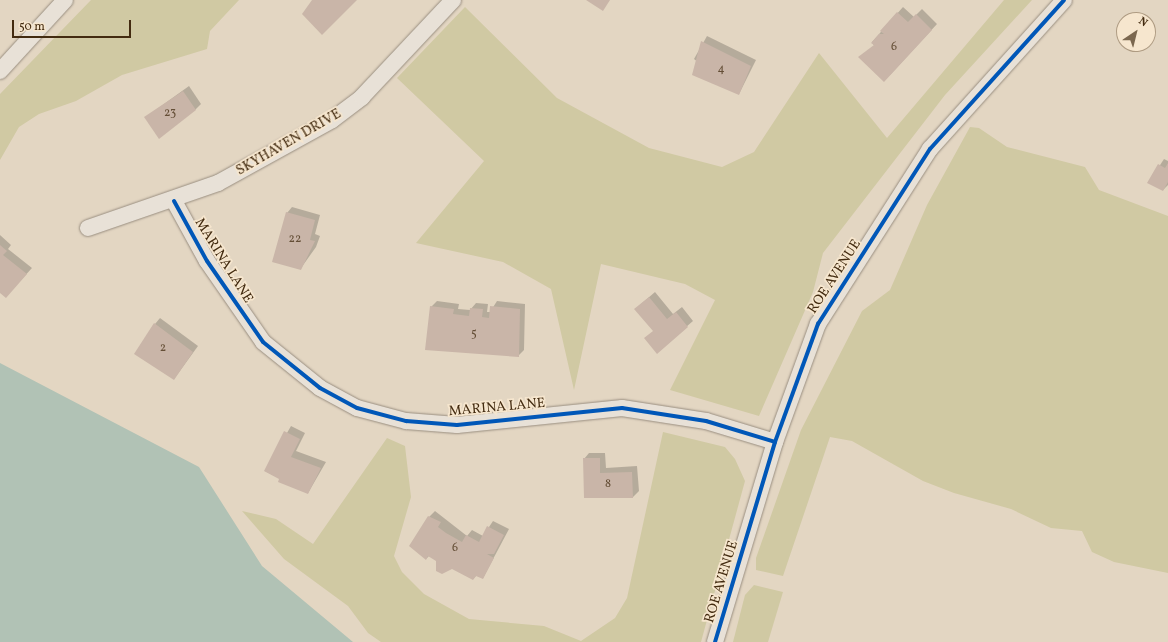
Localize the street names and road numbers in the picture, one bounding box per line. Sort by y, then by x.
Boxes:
street label: SKYHAVEN DRIVE [234,106,344,180]
street label: MARINA LANE [190,216,256,306]
street label: ROE AVENUE [805,237,865,317]
street label: MARINA LANE [448,395,546,421]
street label: ROE AVENUE [702,539,742,625]

